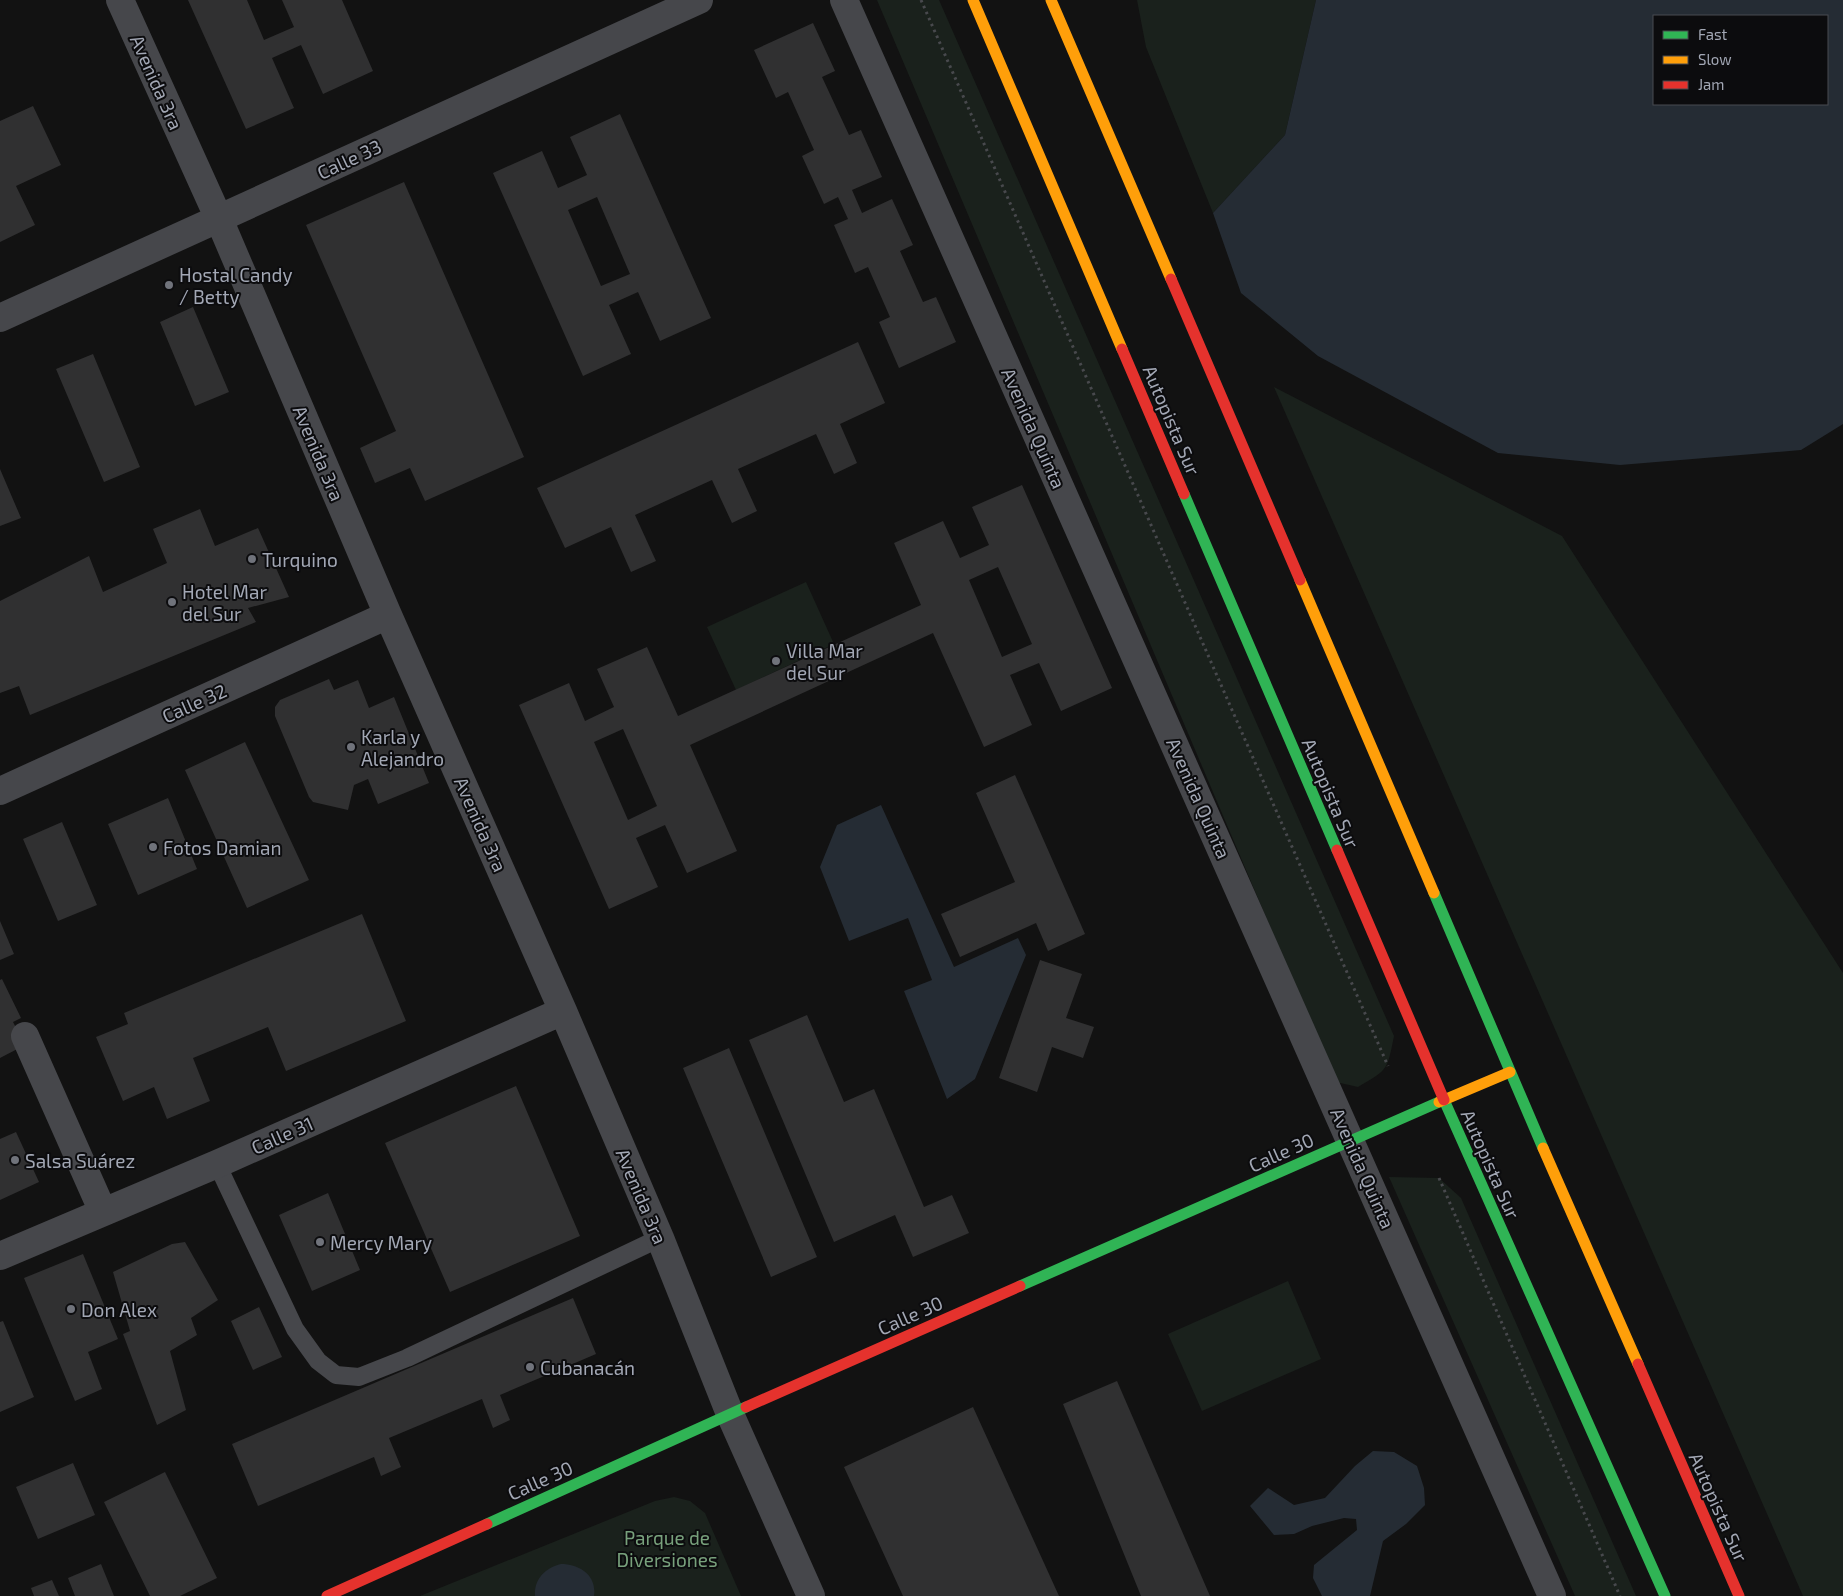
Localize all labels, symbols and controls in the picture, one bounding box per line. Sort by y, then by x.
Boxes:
legend [1653,15,1828,105]
text: Fast [1698,25,1728,43]
street label: Avenida 3ra [126,31,188,133]
text: Slow [1698,50,1732,68]
text: Jam [1698,75,1724,93]
street label: Calle 33 [313,134,385,184]
place label: Hostal Candy / Betty [179,263,292,308]
marker: Hostal Candy / Betty [163,279,175,291]
street label: Autopista Sur [1139,362,1206,479]
street label: Avenida Quinta [997,364,1071,492]
street label: Avenida 3ra [289,402,349,504]
place label: Turquino [262,548,338,571]
marker: Turquino [246,553,258,565]
place label: Hotel Mar del Sur [182,580,267,625]
marker: Hotel Mar del Sur [166,596,178,608]
place label: Villa Mar del Sur [786,639,863,684]
marker: Villa Mar del Sur [770,655,782,667]
street label: Calle 32 [158,679,230,727]
place label: Karla y Alejandro [361,725,444,770]
street label: Avenida Quinta [1162,734,1236,862]
street label: Autopista Sur [1298,735,1365,852]
marker: Karla y Alejandro [345,741,357,753]
street label: Avenida 3ra [450,773,512,875]
place label: Fotos Damian [163,836,282,859]
marker: Fotos Damian [147,841,159,853]
street label: Avenida Quinta [1326,1104,1400,1232]
street label: Autopista Sur [1457,1106,1525,1222]
street label: Calle 31 [248,1111,316,1159]
street label: Calle 30 [1245,1127,1317,1177]
street label: Avenida 3ra [612,1145,672,1247]
place label: Salsa Suárez [25,1149,135,1172]
marker: Salsa Suárez [9,1154,21,1166]
place label: Mercy Mary [330,1231,432,1254]
marker: Mercy Mary [314,1236,326,1248]
street label: Calle 30 [874,1290,946,1340]
place label: Don Alex [81,1298,157,1321]
marker: Don Alex [65,1303,77,1315]
place label: Cubanacán [540,1356,635,1379]
marker: Cubanacán [524,1361,536,1373]
street label: Autopista Sur [1685,1449,1753,1565]
street label: Calle 30 [504,1455,576,1505]
park label: Parque de Diversiones [616,1526,718,1571]

